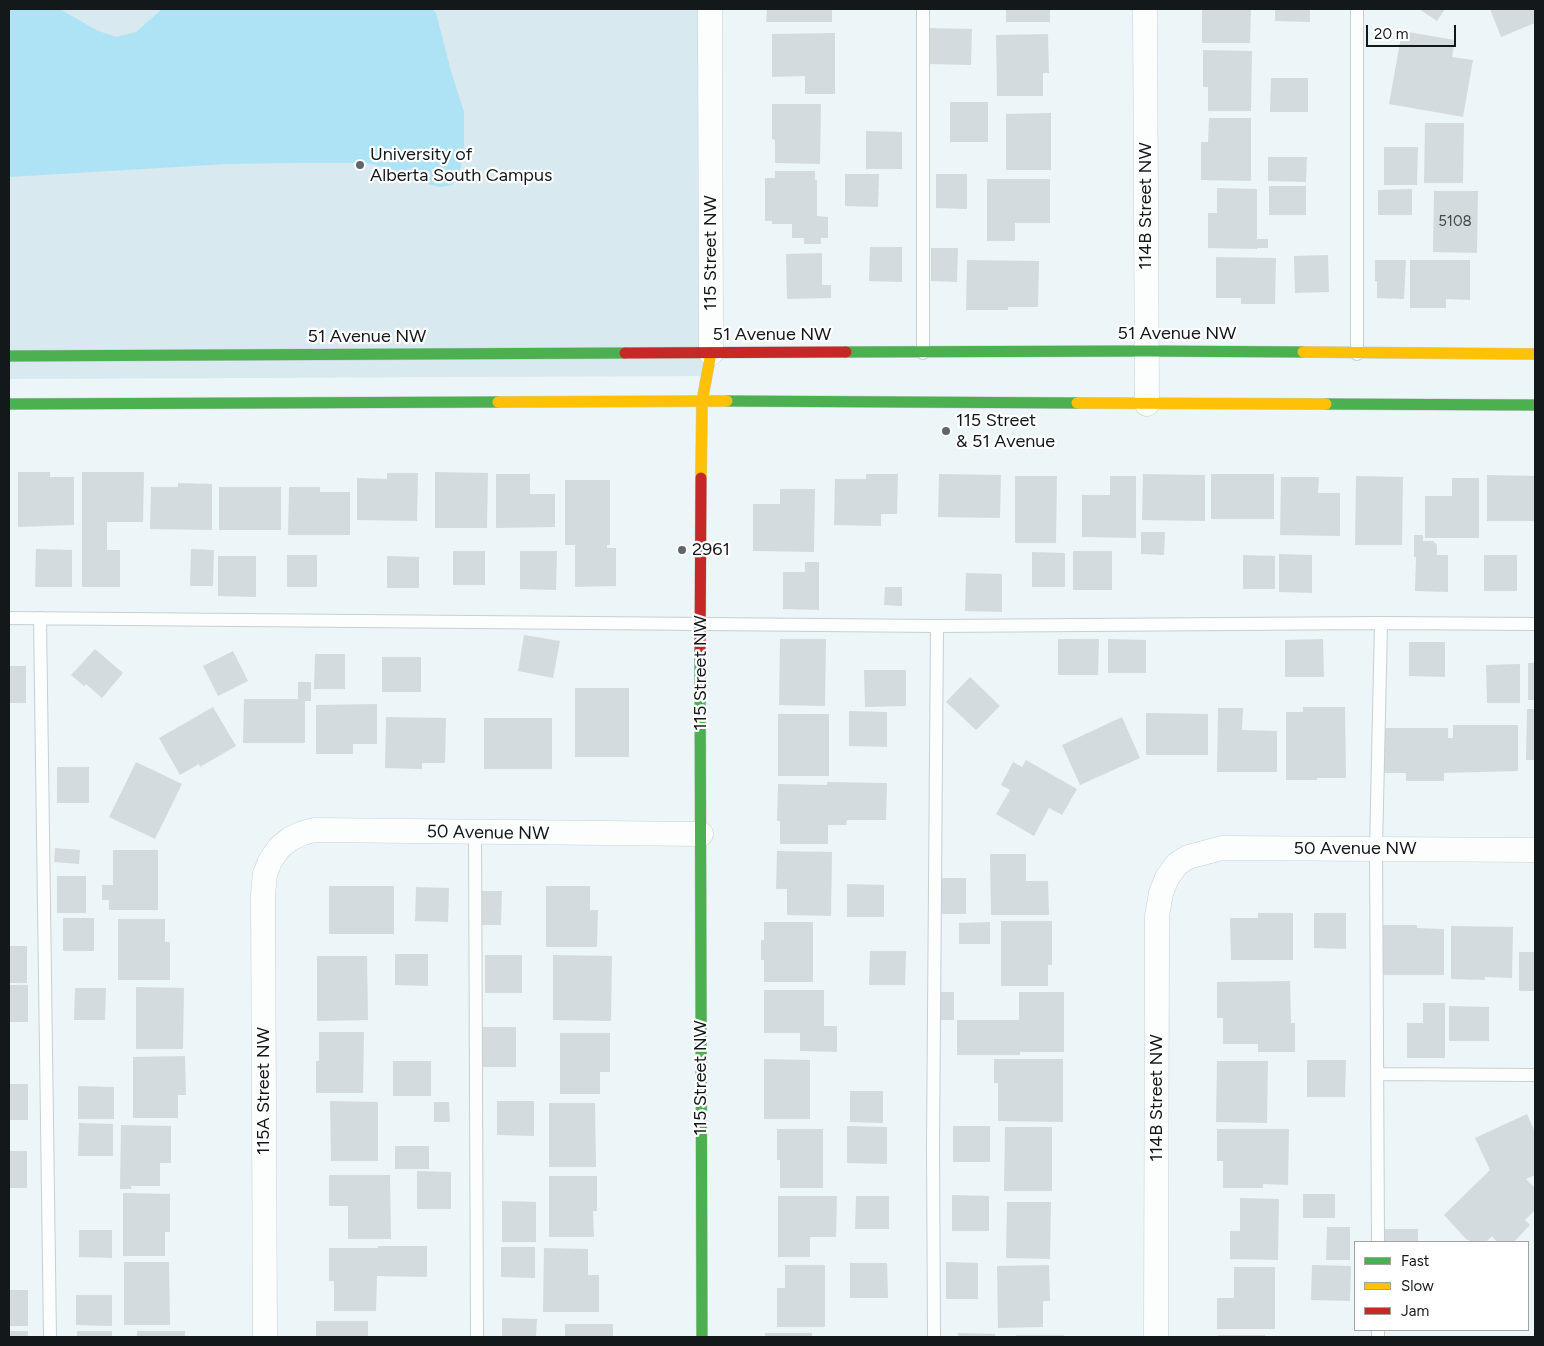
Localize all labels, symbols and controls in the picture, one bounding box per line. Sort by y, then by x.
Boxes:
scale bar [1369,15,1459,47]
text: 20 m [1374,25,1408,43]
street label: 114B Street NW [1135,142,1157,270]
place label: University of Alberta South Campus [370,144,552,186]
marker: University of Alberta South Campus [354,159,366,171]
street label: 115 Street NW [700,195,722,311]
house number: 5108 [1438,213,1472,231]
street label: 51 Avenue NW [1118,323,1236,345]
street label: 51 Avenue NW [713,324,831,346]
street label: 51 Avenue NW [308,326,426,348]
place label: 115 Street & 51 Avenue [956,410,1055,452]
marker: 115 Street & 51 Avenue [940,425,952,437]
place label: 2961 [692,539,730,561]
marker: 2961 [676,544,688,556]
street label: 115 Street NW [690,615,712,731]
street label: 50 Avenue NW [426,821,550,845]
street label: 50 Avenue NW [1294,838,1416,860]
street label: 115 Street NW [690,1020,712,1136]
street label: 115A Street NW [253,1027,275,1155]
street label: 114B Street NW [1146,1034,1168,1162]
legend [1354,1241,1529,1331]
text: Fast [1401,1252,1429,1270]
text: Slow [1401,1277,1434,1295]
text: Jam [1401,1302,1429,1320]

